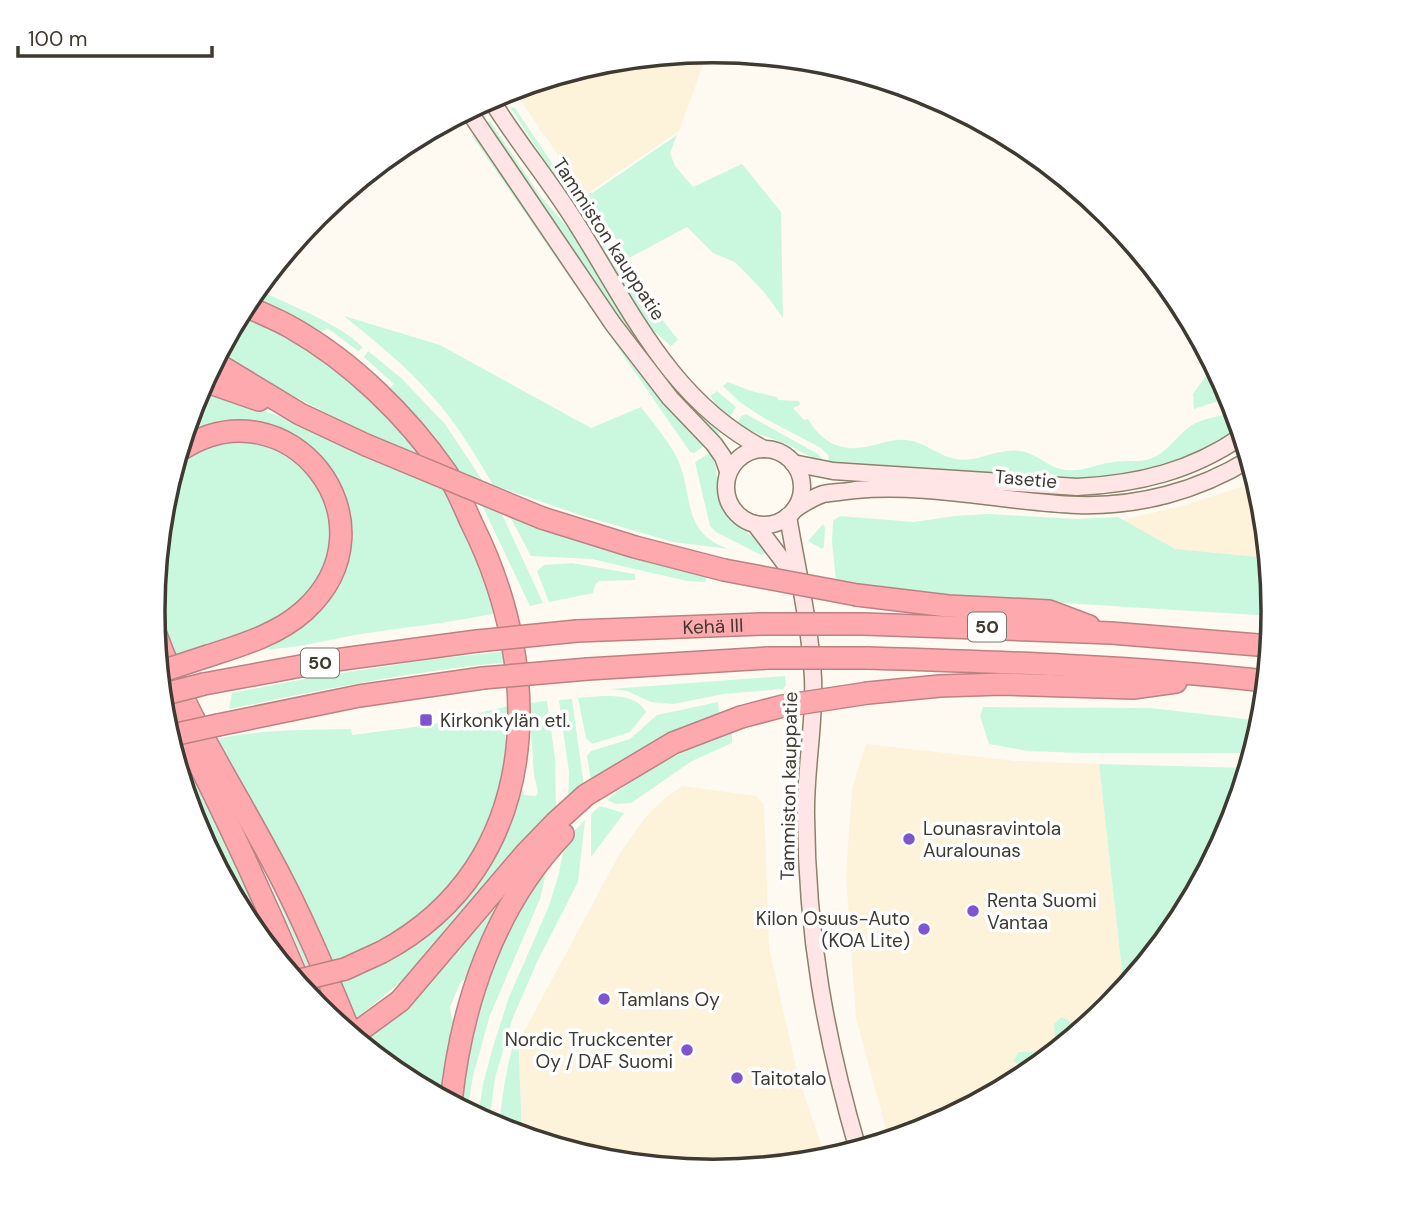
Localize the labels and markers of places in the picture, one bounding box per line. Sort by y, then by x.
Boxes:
place label: Kirkonkylän etl. [440,708,570,733]
marker: Kirkonkylän etl. [418,712,434,728]
place label: Lounasravintola Auralounas [923,816,1061,863]
marker: Lounasravintola Auralounas [901,831,917,847]
place label: Renta Suomi Vantaa [987,888,1097,935]
marker: Renta Suomi Vantaa [965,903,981,919]
place label: Kilon Osuus-Auto (KOA Lite) [756,906,910,953]
marker: Kilon Osuus-Auto (KOA Lite) [916,921,932,937]
place label: Tamlans Oy [618,987,720,1012]
marker: Tamlans Oy [596,991,612,1007]
place label: Nordic Truckcenter Oy / DAF Suomi [505,1027,673,1074]
marker: Nordic Truckcenter Oy / DAF Suomi [679,1042,695,1058]
place label: Taitotalo [751,1066,827,1091]
marker: Taitotalo [729,1070,745,1086]

